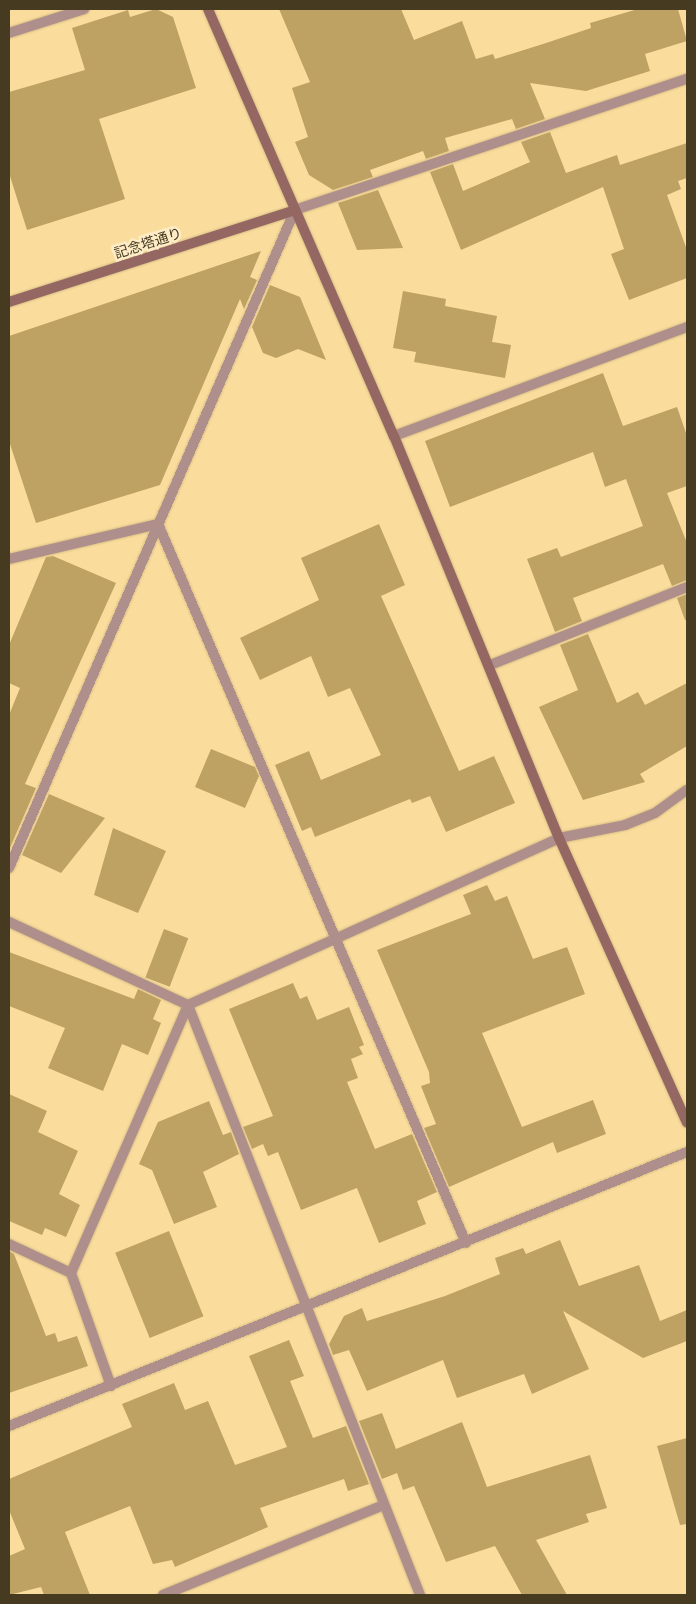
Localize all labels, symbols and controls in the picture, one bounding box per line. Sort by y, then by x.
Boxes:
street label: 記念塔通り [112,224,184,262]

